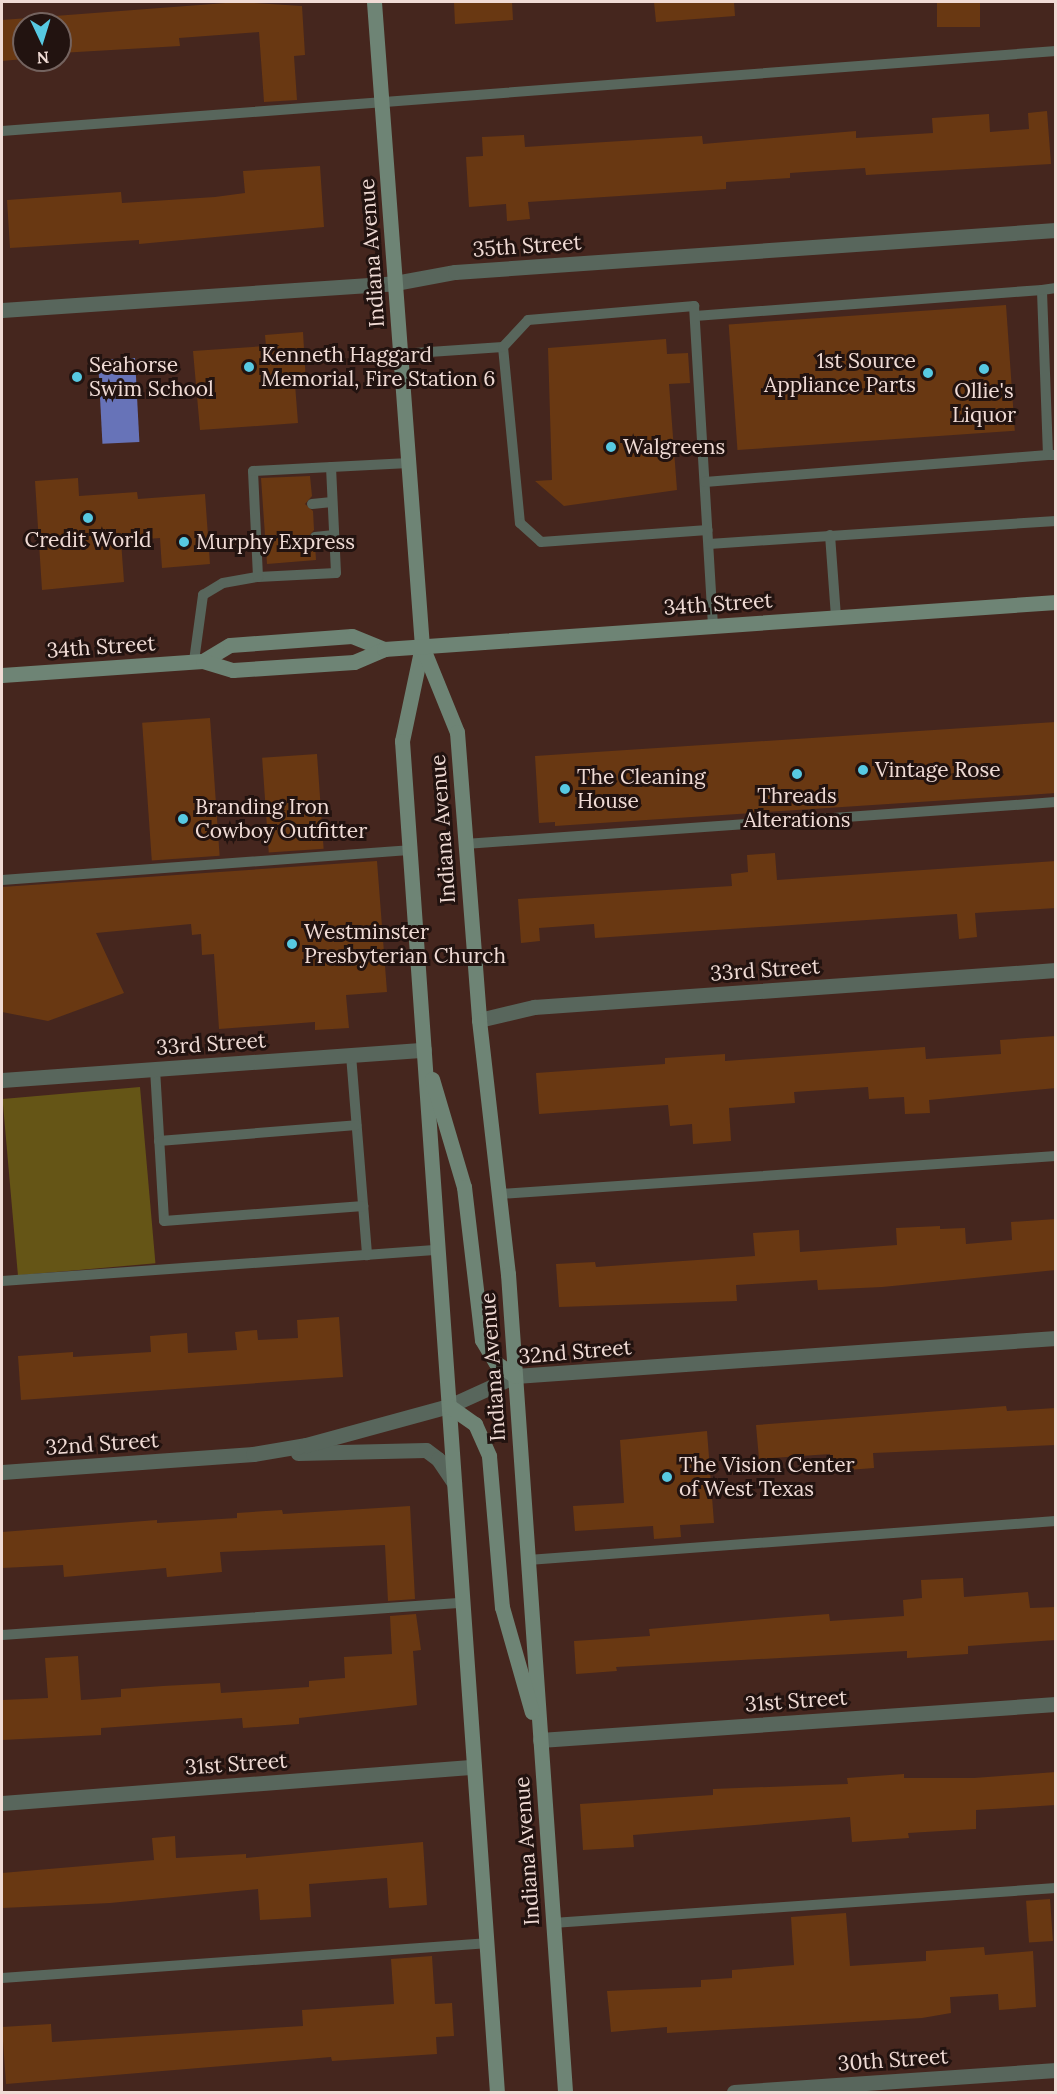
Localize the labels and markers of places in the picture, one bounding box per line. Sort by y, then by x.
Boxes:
place label: Kenneth Haggard Memorial, Fire Station 6 [261,342,495,392]
place label: 1st Source Appliance Parts [764,348,916,398]
place label: Seahorse Swim School [89,352,214,402]
marker: Kenneth Haggard Memorial, Fire Station 6 [242,360,256,374]
marker: Ollie's Liquor [977,362,991,376]
marker: 1st Source Appliance Parts [921,366,935,380]
marker: Seahorse Swim School [70,370,84,384]
place label: Ollie's Liquor [952,378,1016,428]
place label: Walgreens [623,434,725,460]
marker: Walgreens [604,440,618,454]
marker: Credit World [81,511,95,525]
place label: Credit World [25,527,151,553]
place label: Murphy Express [196,529,355,555]
marker: Murphy Express [177,535,191,549]
place label: Vintage Rose [875,757,1001,783]
marker: Vintage Rose [856,763,870,777]
place label: The Cleaning House [577,764,705,814]
marker: Threads Alterations [790,767,804,781]
marker: The Cleaning House [558,782,572,796]
place label: Threads Alterations [744,783,850,833]
place label: Branding Iron Cowboy Outfitter [195,794,367,844]
marker: Branding Iron Cowboy Outfitter [176,812,190,826]
place label: Westminster Presbyterian Church [304,919,506,969]
marker: Westminster Presbyterian Church [285,937,299,951]
place label: The Vision Center of West Texas [679,1452,855,1502]
marker: The Vision Center of West Texas [660,1470,674,1484]

